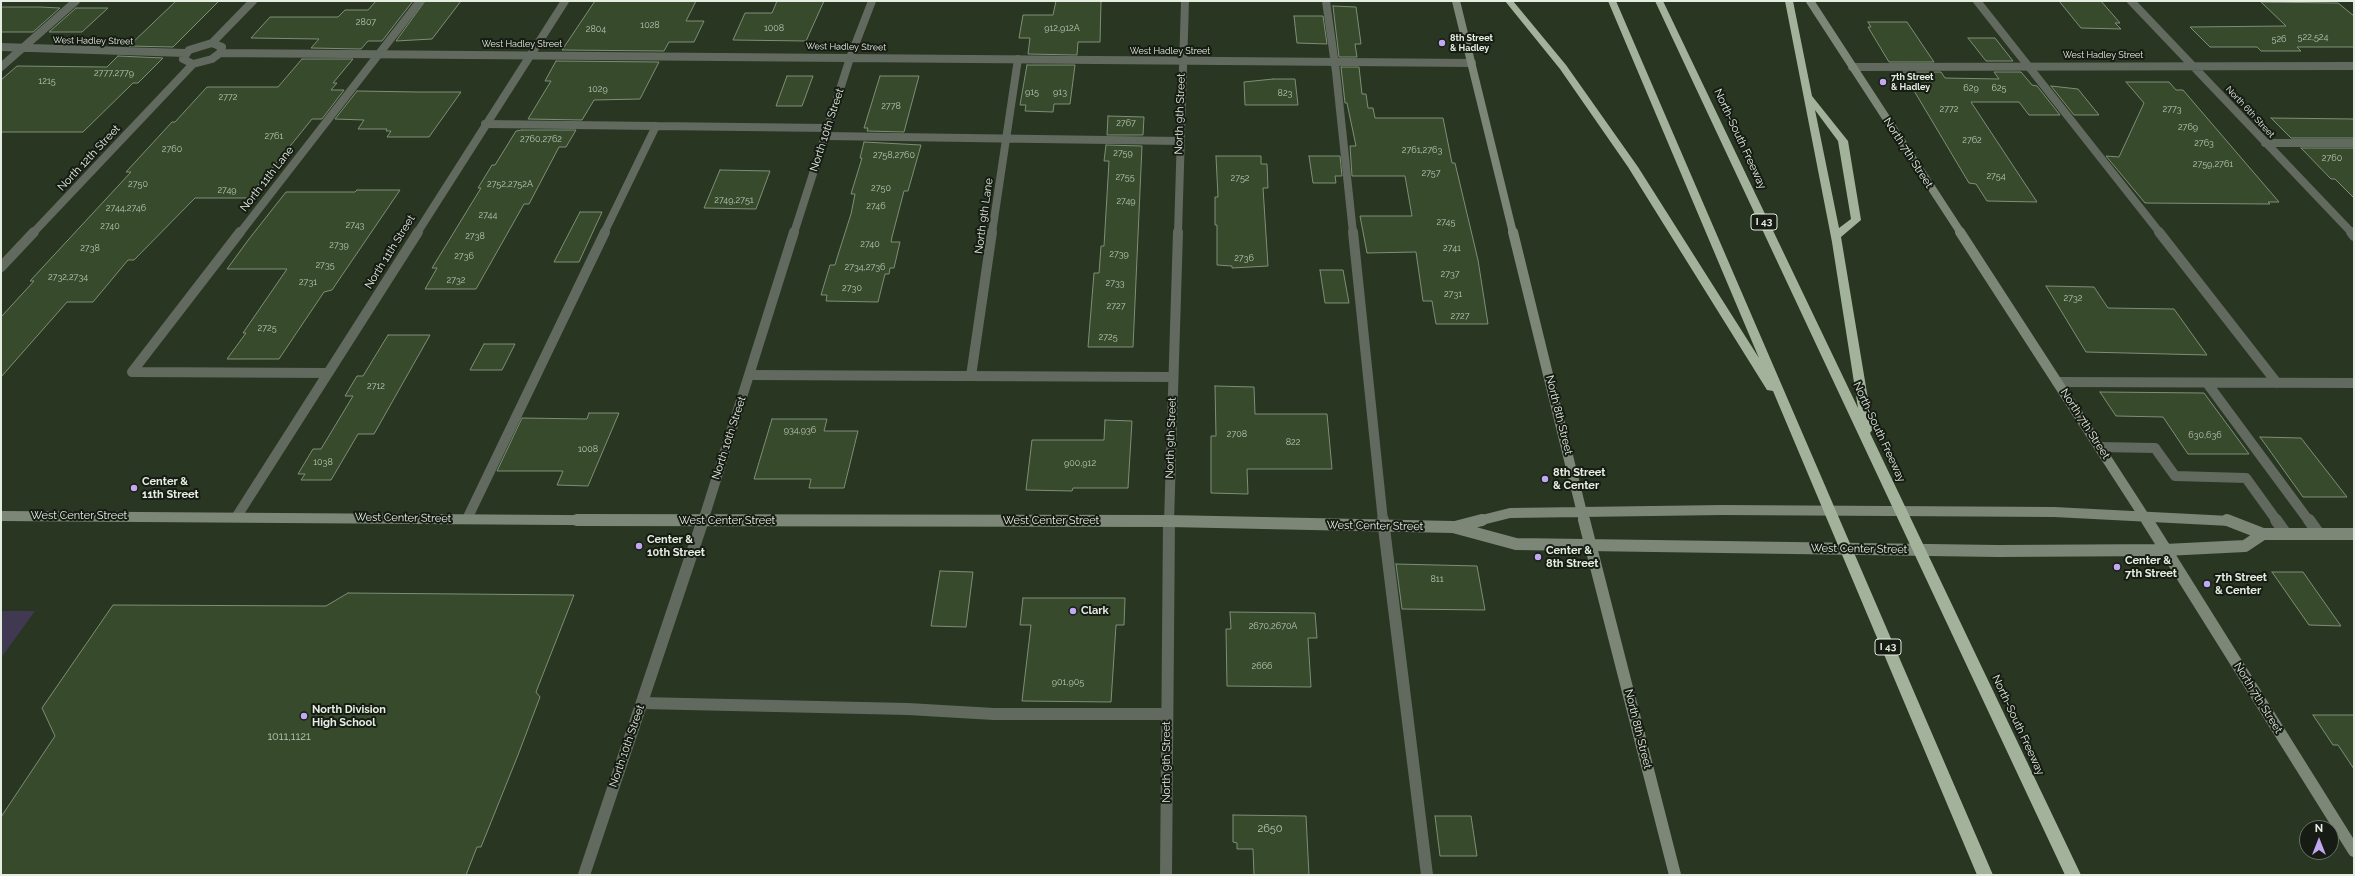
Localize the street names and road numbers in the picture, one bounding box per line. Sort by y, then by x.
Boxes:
street label: West Hadley Street [53,35,133,47]
street label: West Hadley Street [482,39,562,49]
street label: West Hadley Street [806,41,886,53]
street label: West Hadley Street [1130,46,1210,56]
street label: West Hadley Street [2063,50,2143,60]
street label: North 9th Street [1172,73,1188,155]
street label: North 6th Street [2223,84,2277,140]
street label: North 10th Street [807,87,847,173]
street label: North-South Freeway [1711,87,1769,191]
street label: North 7th Street [1880,115,1936,191]
street label: North 12th Street [55,122,123,194]
street label: North 11th Lane [237,144,297,214]
street label: North 9th Lane [972,177,996,255]
street label: North 11th Street [362,213,418,291]
road number: I 43 [1751,214,1777,230]
street label: North 8th Street [1543,374,1575,456]
street label: North-South Freeway [1850,380,1908,484]
street label: North 7th Street [2057,386,2113,462]
street label: North 10th Street [709,395,749,481]
street label: North 9th Street [1163,397,1179,479]
street label: West Center Street [31,509,127,523]
street label: West Center Street [355,511,451,525]
street label: West Center Street [679,514,775,528]
street label: West Center Street [1003,514,1099,528]
street label: West Center Street [1327,519,1423,533]
street label: West Center Street [1811,542,1907,556]
road number: I 43 [1875,639,1901,655]
street label: North 7th Street [2231,660,2285,736]
street label: North-South Freeway [1989,673,2047,777]
street label: North 8th Street [1622,688,1654,770]
street label: North 10th Street [607,703,647,789]
street label: North 9th Street [1160,721,1174,803]

